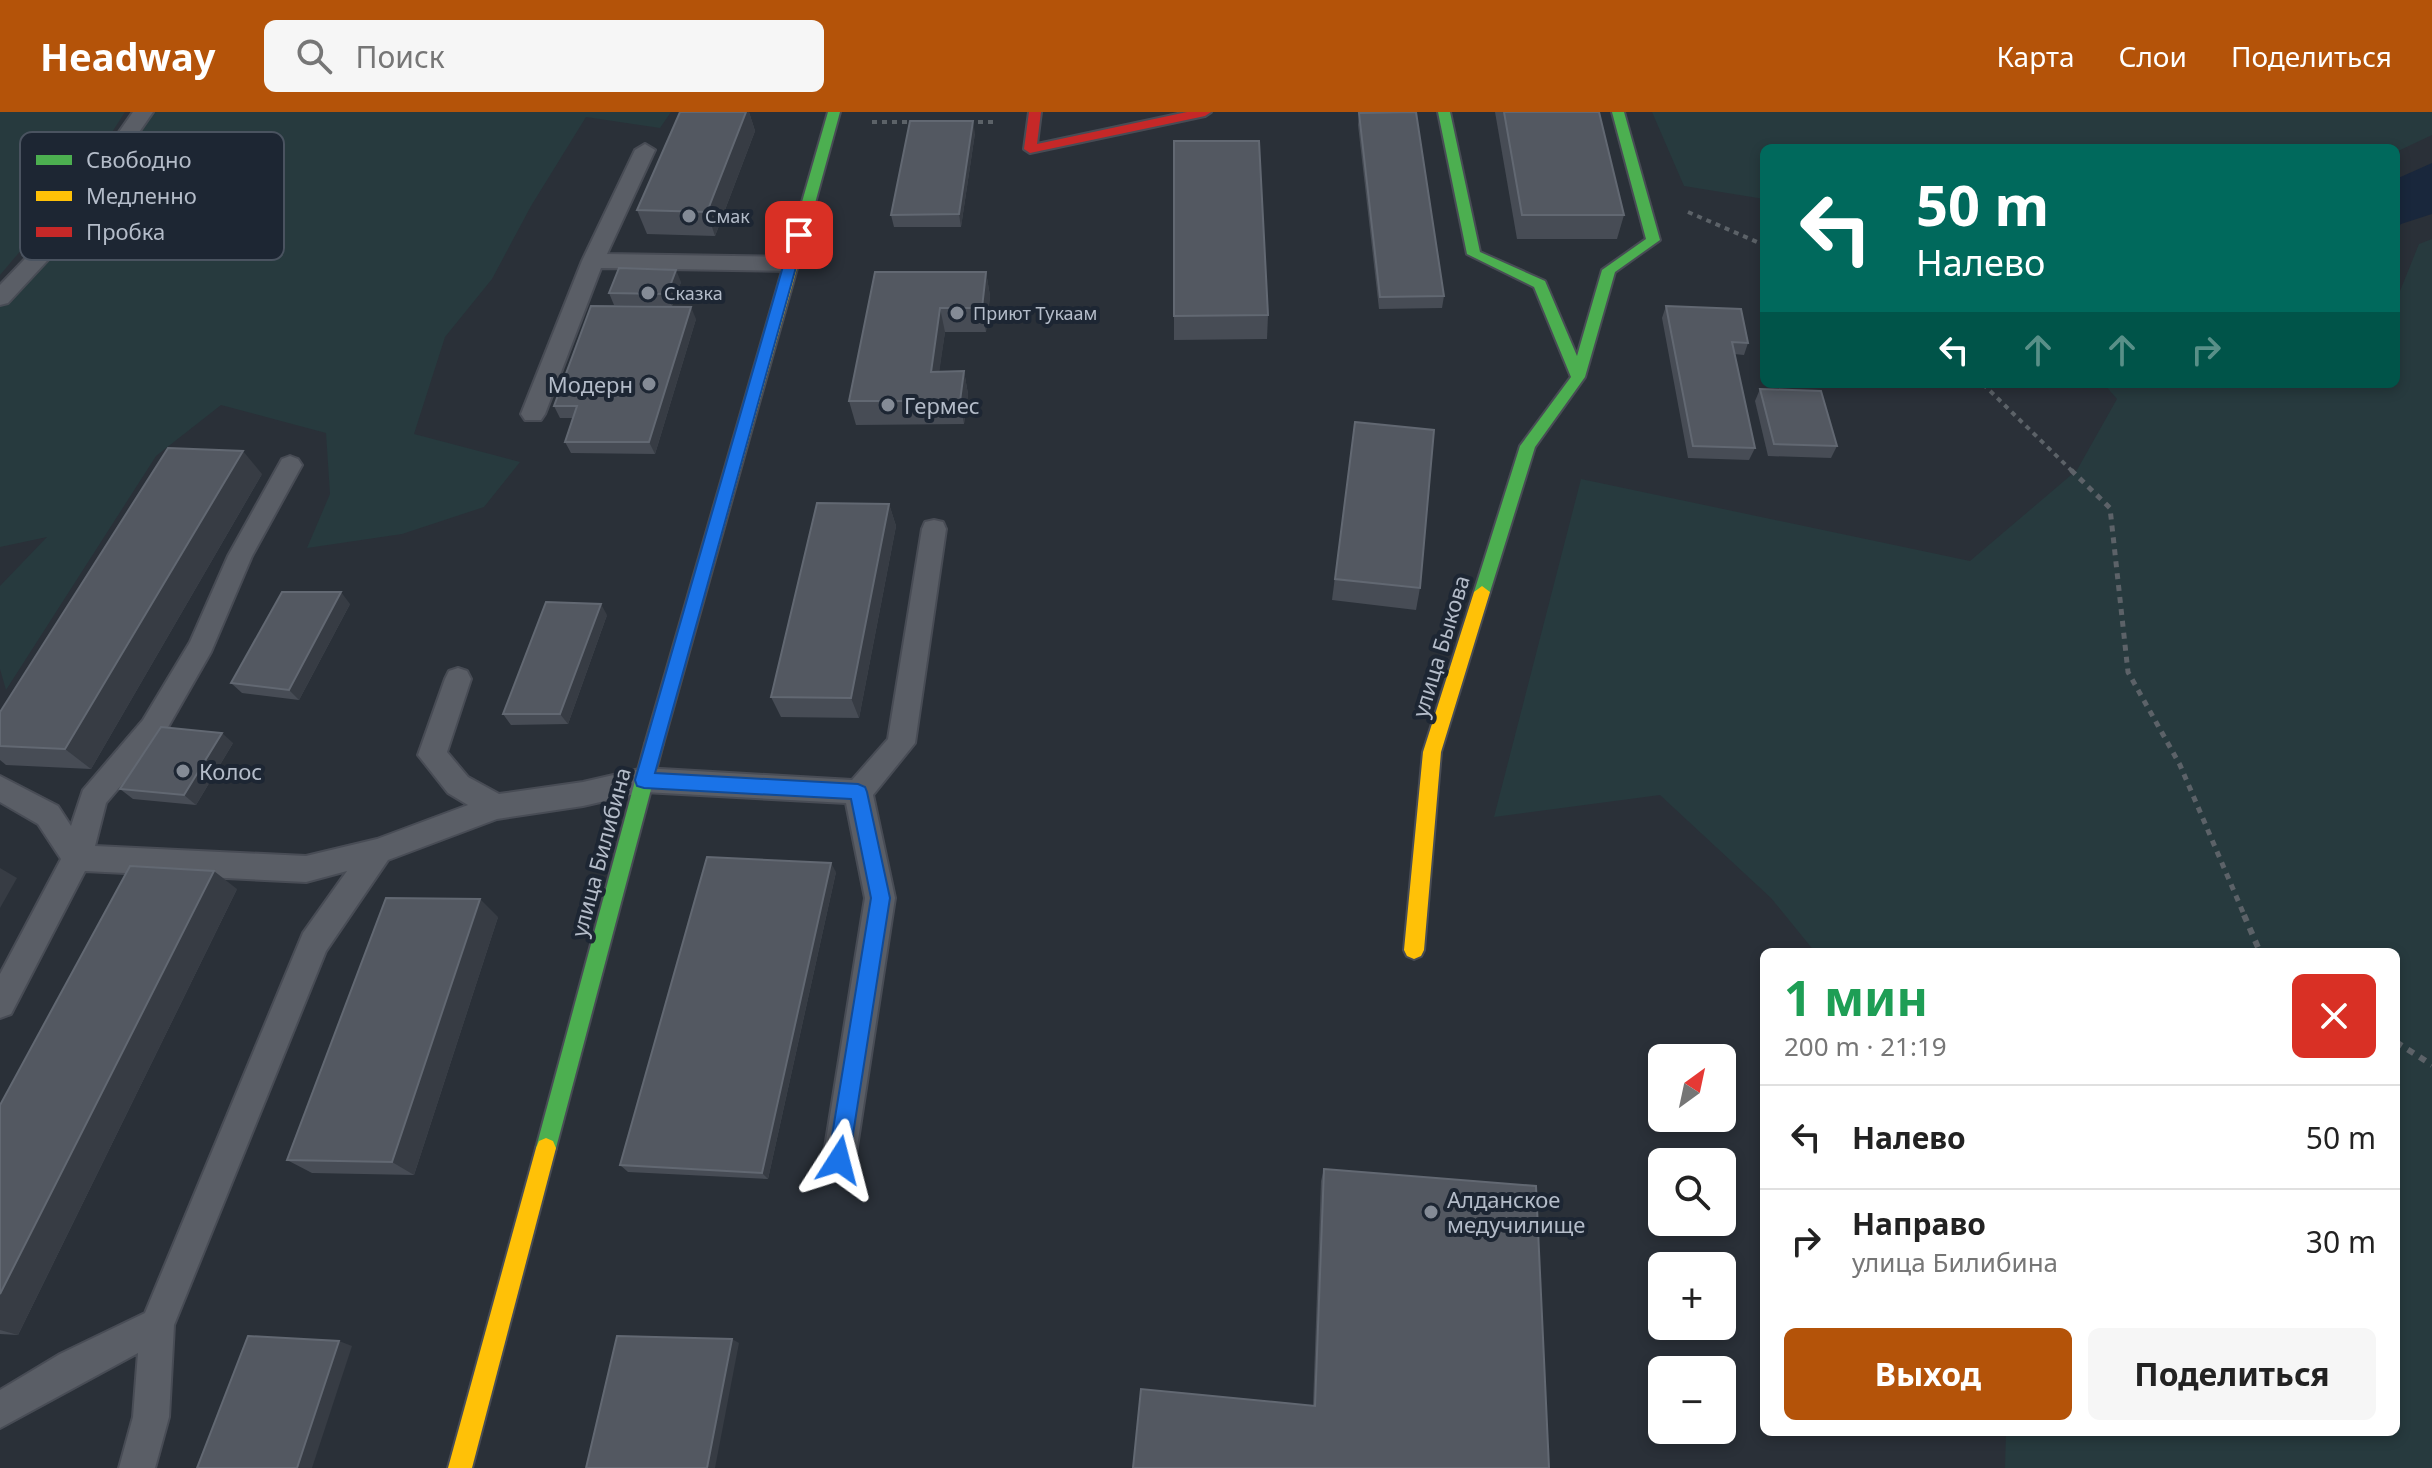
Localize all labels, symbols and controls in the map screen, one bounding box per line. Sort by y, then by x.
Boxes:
search box [264,20,824,92]
text: Headway [40,30,216,82]
icon: search [292,34,336,78]
text: Поиск [356,36,445,77]
text: Карта [1996,37,2075,75]
text: Слои [2119,37,2187,75]
text: Поделиться [2231,37,2392,75]
legend [20,132,284,260]
text: Свободно [86,144,191,174]
text: 50 m [1916,166,2049,242]
icon: left [1784,176,1888,280]
text: Медленно [86,180,197,210]
pin [765,201,833,269]
place label: Смак [705,204,750,228]
marker: Смак [680,207,698,225]
icon: arrive [777,213,821,257]
text: Пробка [86,216,165,246]
text: Налево [1916,238,2045,287]
place label: Сказка [664,281,723,305]
marker: Сказка [639,284,657,302]
place label: Приют Тукаам [973,301,1097,325]
marker: Приют Тукаам [948,304,966,322]
icon: left [1932,328,1976,372]
icon: ahead [2016,328,2060,372]
icon: ahead [2100,328,2144,372]
icon: right [2184,328,2228,372]
place label: Модерн [548,369,633,399]
marker: Модерн [640,375,658,393]
place label: Гермес [904,390,980,420]
marker: Гермес [879,396,897,414]
street label: улица Быкова [1404,571,1476,721]
place label: Колос [199,756,262,786]
marker: Колос [174,762,192,780]
street label: улица Билибина [563,764,637,940]
text: 1 мин [1784,965,1928,1030]
button: close [2292,974,2376,1058]
text: 200 m · 21:19 [1784,1028,1947,1064]
north arrow [1648,1044,1736,1132]
map controls [1648,1044,1736,1444]
icon: left [1784,1115,1828,1159]
text: Налево [1852,1117,1966,1158]
text: 50 m [2306,1117,2376,1158]
position arrow [797,1118,881,1202]
button: search [1648,1148,1736,1236]
place label: Алданское медучилище [1447,1184,1585,1239]
marker: Алданское медучилище [1422,1203,1440,1221]
text: Направо [1852,1203,1986,1244]
icon: right [1784,1219,1828,1263]
text: 30 m [2306,1221,2376,1262]
text: улица Билибина [1852,1244,2058,1280]
button: + [1648,1252,1736,1340]
button: Выход [1784,1328,2072,1420]
button: Поделиться [2088,1328,2376,1420]
button: − [1648,1356,1736,1444]

